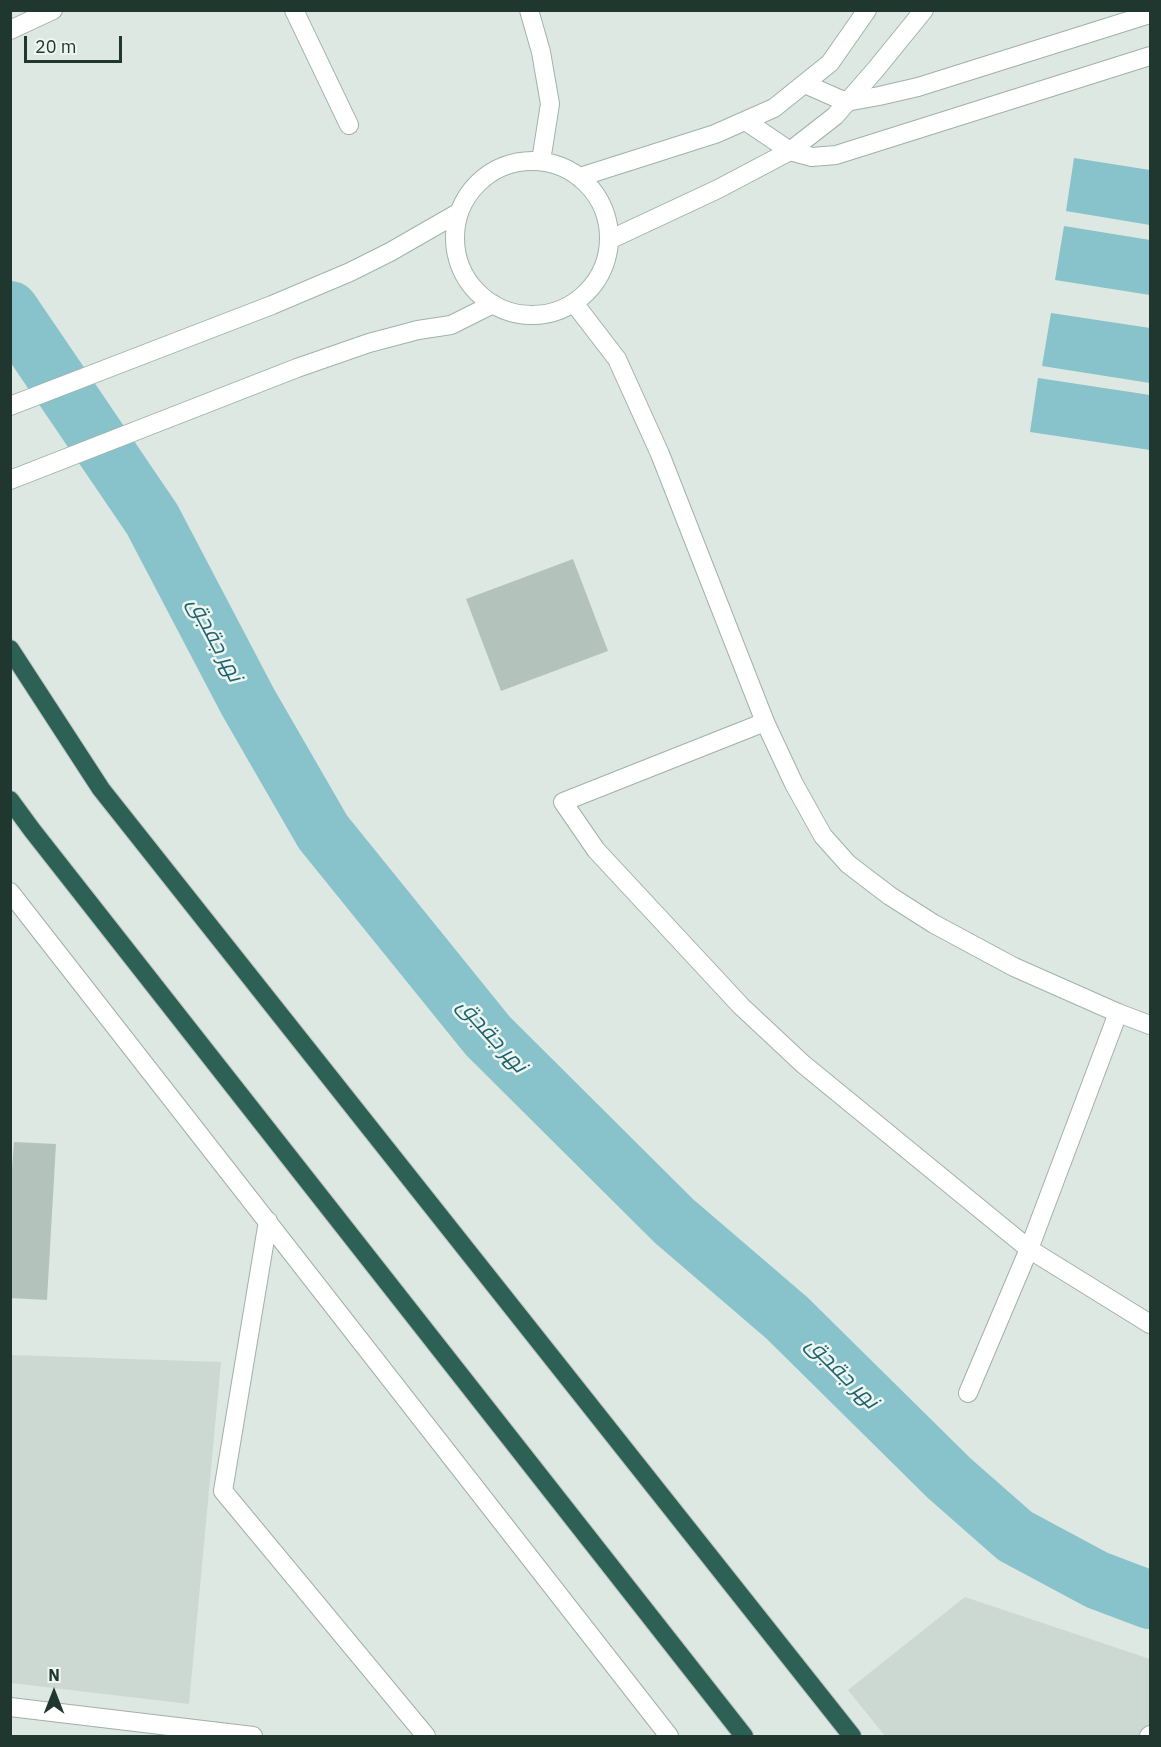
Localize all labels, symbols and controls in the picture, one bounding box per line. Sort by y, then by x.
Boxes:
scale bar [27,24,124,62]
text: 20 m [35,35,77,58]
water label: نهر جقجق [182,593,248,687]
water label: نهر جقجق [452,993,532,1079]
water label: نهر جقجق [800,1331,884,1415]
north arrow [24,1663,84,1723]
text: N [48,1665,60,1685]

